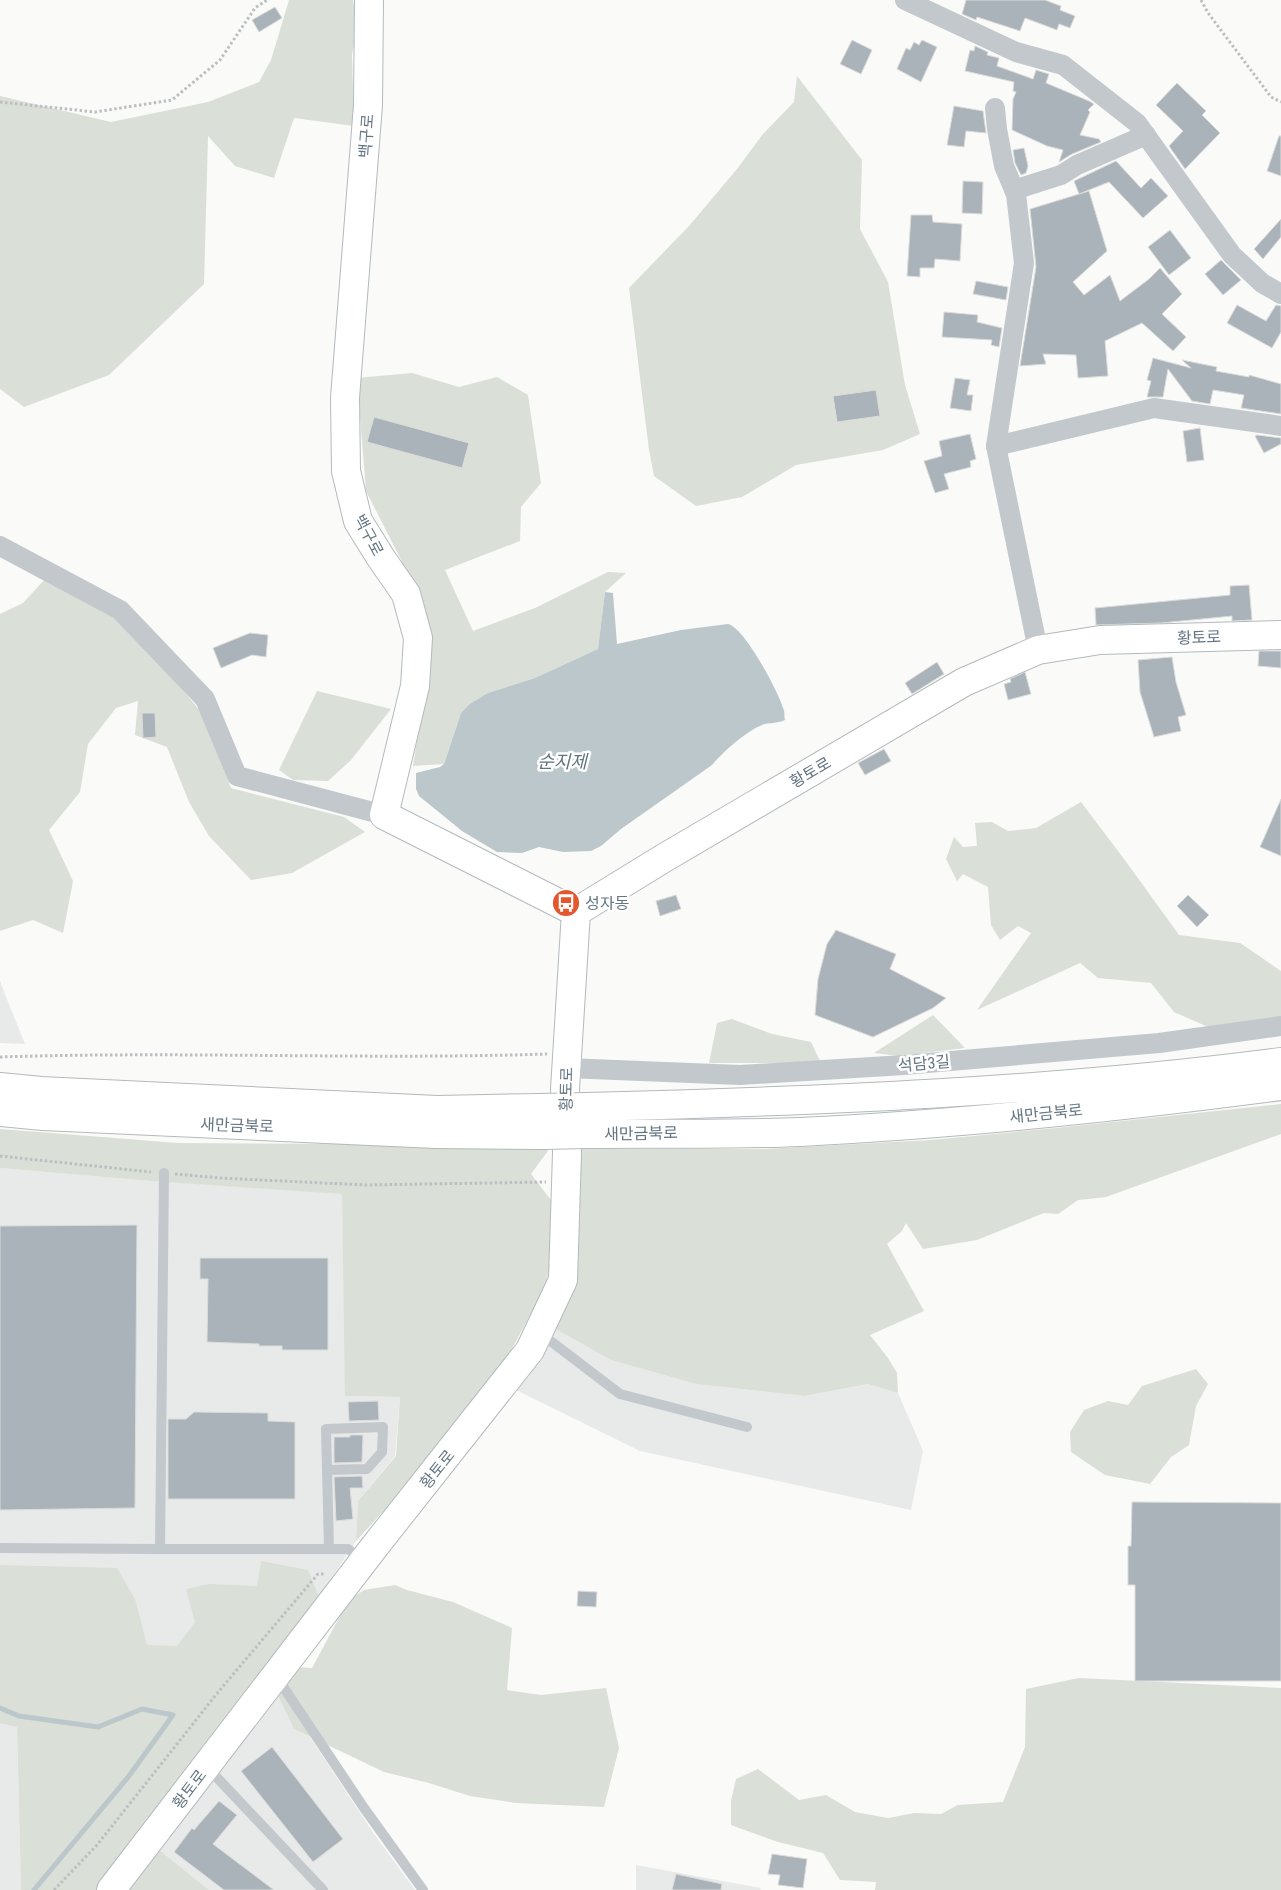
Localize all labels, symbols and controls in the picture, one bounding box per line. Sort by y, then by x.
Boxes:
street label: 백구로 [355,113,378,159]
street label: 백구로 [350,511,387,559]
street label: 황토로 [1177,627,1222,648]
water label: 순지제 [537,751,589,772]
street label: 황토로 [786,753,834,792]
bus stop icon: 성자동 [551,888,581,918]
place label: 성자동 [585,894,629,913]
street label: 석담3길 [897,1052,951,1075]
street label: 황토로 [557,1066,576,1111]
street label: 새만금북로 [1008,1100,1084,1127]
street label: 새만금북로 [200,1115,274,1136]
street label: 새만금북로 [604,1123,678,1144]
street label: 황토로 [416,1446,459,1492]
street label: 황토로 [169,1766,210,1813]

